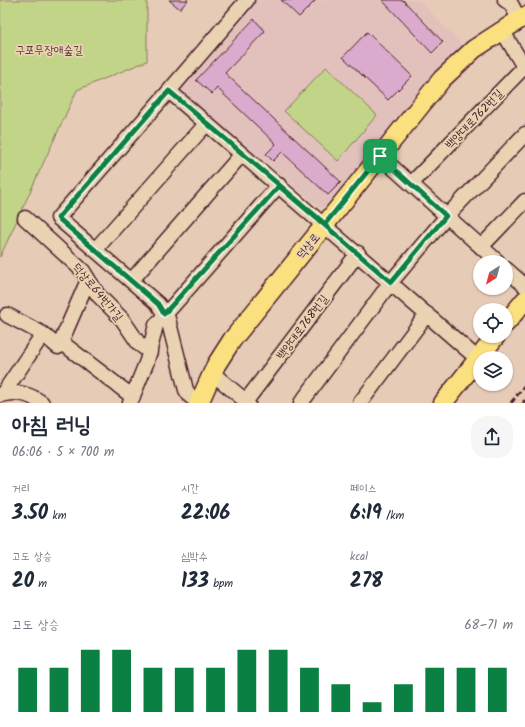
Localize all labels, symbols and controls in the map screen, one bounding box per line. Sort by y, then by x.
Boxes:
park label: 구포무장애숲길 [15,41,83,60]
street label: 백양대로762번길 [441,85,508,154]
pin [363,139,397,173]
icon: arrive [369,145,391,167]
street label: 덕상로 [292,229,325,264]
north arrow [473,255,513,295]
map controls [473,255,513,391]
street label: 덕상로64번가길 [67,259,128,326]
street label: 백양대로768번길 [272,290,333,364]
button: locate [473,303,513,343]
button: layers [473,351,513,391]
text: 아침 러닝 [12,409,91,444]
button: share [471,416,513,458]
text: 06:06 · 5 × 700 m [12,442,114,463]
text: 거리 [12,480,30,498]
text: 시간 [181,480,199,498]
text: 페이스 [350,480,377,498]
text: 3.50 [12,498,48,530]
text: 22:06 [181,498,230,530]
text: 6:19 [350,498,382,530]
text: km [48,507,66,525]
text: /km [382,507,404,525]
text: 고도 상승 [12,548,52,566]
text: 심박수 [181,548,208,566]
text: kcal [350,548,368,566]
text: 20 [12,566,34,598]
text: 133 [181,566,209,598]
text: 278 [350,566,383,598]
text: m [34,575,47,593]
text: bpm [209,575,233,593]
text: 고도 상승 [12,615,59,636]
text: 68–71 m [464,615,513,636]

